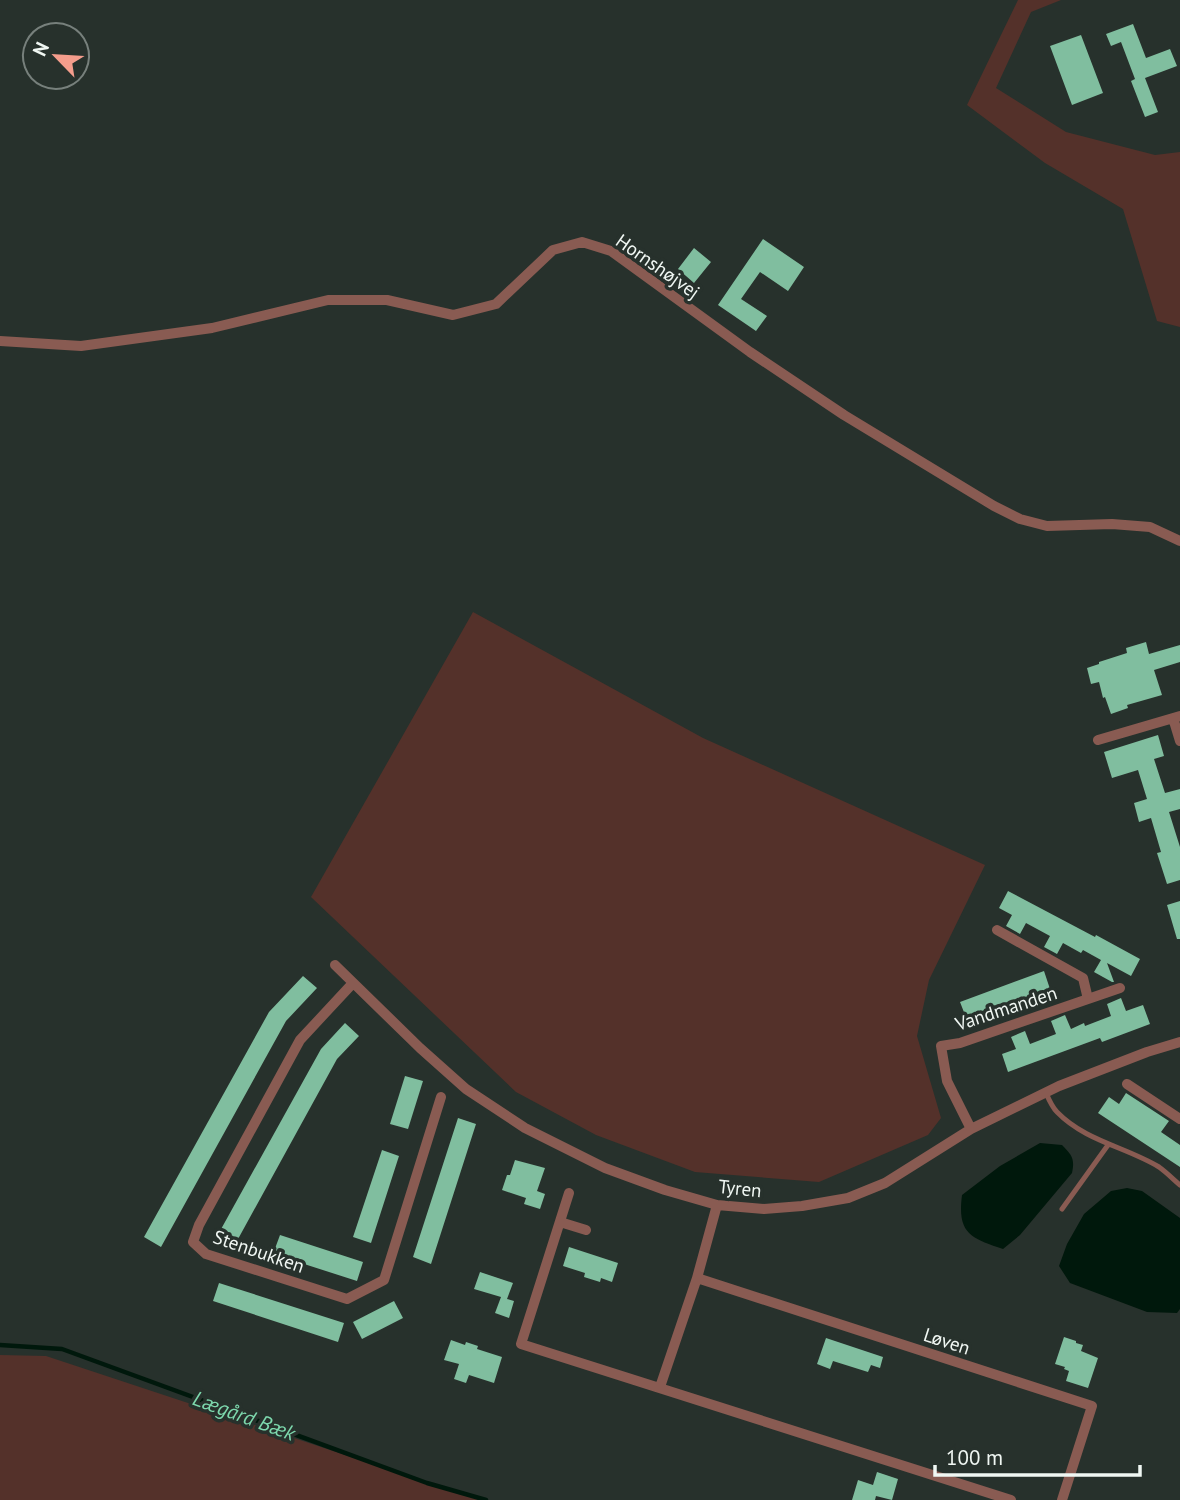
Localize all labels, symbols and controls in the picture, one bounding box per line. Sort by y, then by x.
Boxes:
north arrow [21,21,91,91]
text: N [27,38,54,60]
street label: Hornshøjvej [611,228,705,304]
street label: Vandmanden [951,980,1060,1036]
street label: Tyren [717,1174,763,1202]
street label: Stenbukken [210,1224,308,1278]
street label: Løven [921,1322,973,1360]
water label: Lægård Bæk [189,1385,301,1447]
scale bar [935,1434,1140,1478]
text: 100 m [946,1444,1003,1471]

